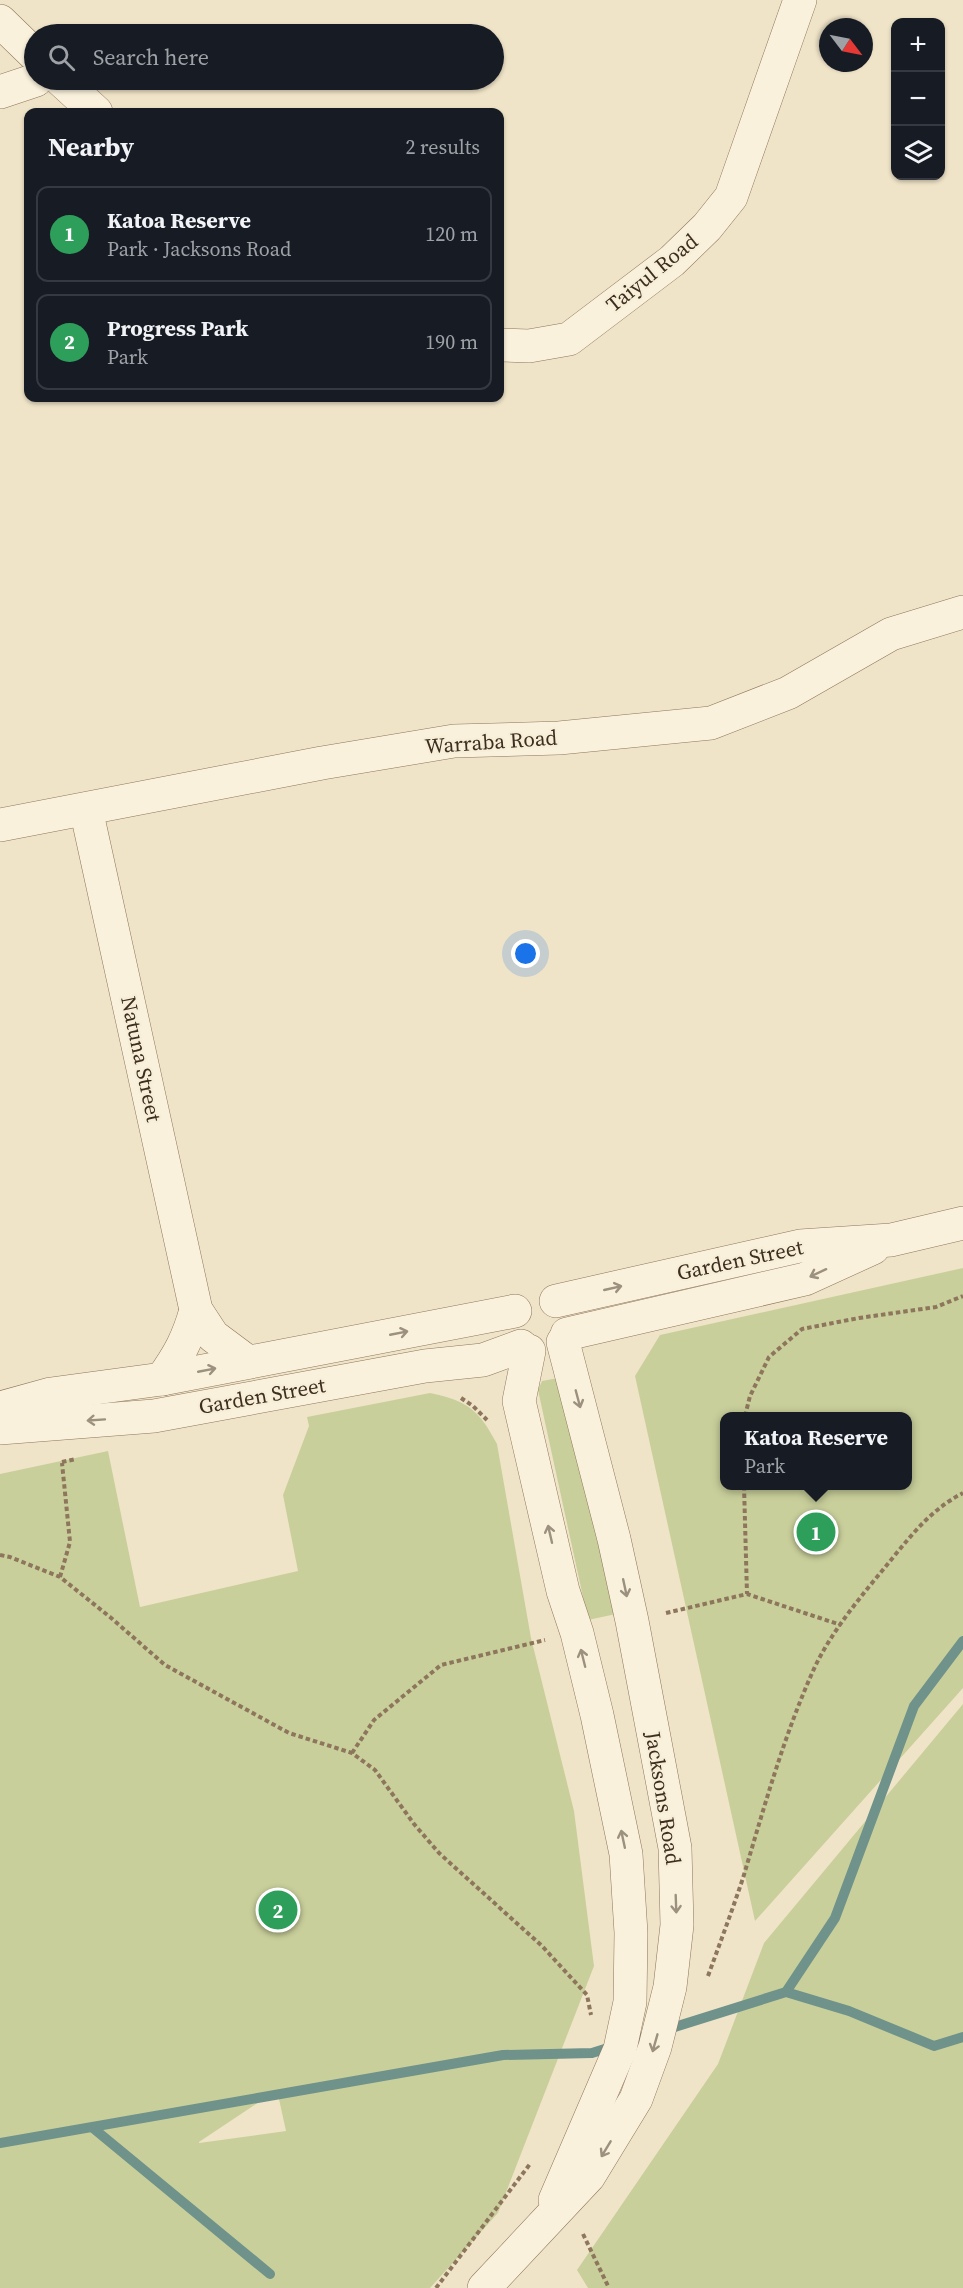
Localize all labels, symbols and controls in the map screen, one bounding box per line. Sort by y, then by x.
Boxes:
north arrow [819,18,873,72]
map controls [891,18,945,180]
button: + [891,18,945,72]
search box [24,24,504,90]
icon: search [45,41,78,74]
text: Search here [93,42,209,72]
button: − [891,72,945,126]
button: layers [891,126,945,180]
text: Nearby [48,129,134,165]
text: 2 results [405,133,480,161]
text: Katoa Reserve [107,205,251,235]
text: 1 [64,220,75,248]
text: 120 m [425,220,478,248]
street label: Taiyul Road [600,227,704,319]
text: Park · Jacksons Road [107,235,291,263]
text: Progress Park [107,313,248,343]
text: 2 [64,328,75,356]
text: 190 m [425,328,478,356]
text: Park [107,343,148,371]
street label: Warraba Road [424,722,558,761]
your location [511,939,540,968]
street label: Natuna Street [114,994,169,1124]
street label: Garden Street [674,1232,806,1287]
one-way arrow [810,1268,828,1279]
one-way arrow [603,1282,622,1293]
one-way arrow [388,1327,408,1338]
one-way arrow [197,1364,217,1375]
street label: Garden Street [196,1370,328,1421]
one-way arrow [572,1389,584,1408]
popup [720,1412,912,1490]
one-way arrow [87,1415,107,1426]
text: Katoa Reserve [744,1422,888,1452]
text: Park [744,1452,785,1480]
pin: 1 [796,1510,836,1555]
one-way arrow [544,1525,555,1545]
one-way arrow [619,1578,631,1597]
one-way arrow [577,1648,588,1668]
street label: Jacksons Road [639,1728,688,1867]
one-way arrow [617,1830,628,1849]
pin: 2 [258,1888,298,1932]
one-way arrow [671,1894,682,1914]
one-way arrow [649,2033,661,2052]
one-way arrow [599,2140,611,2157]

